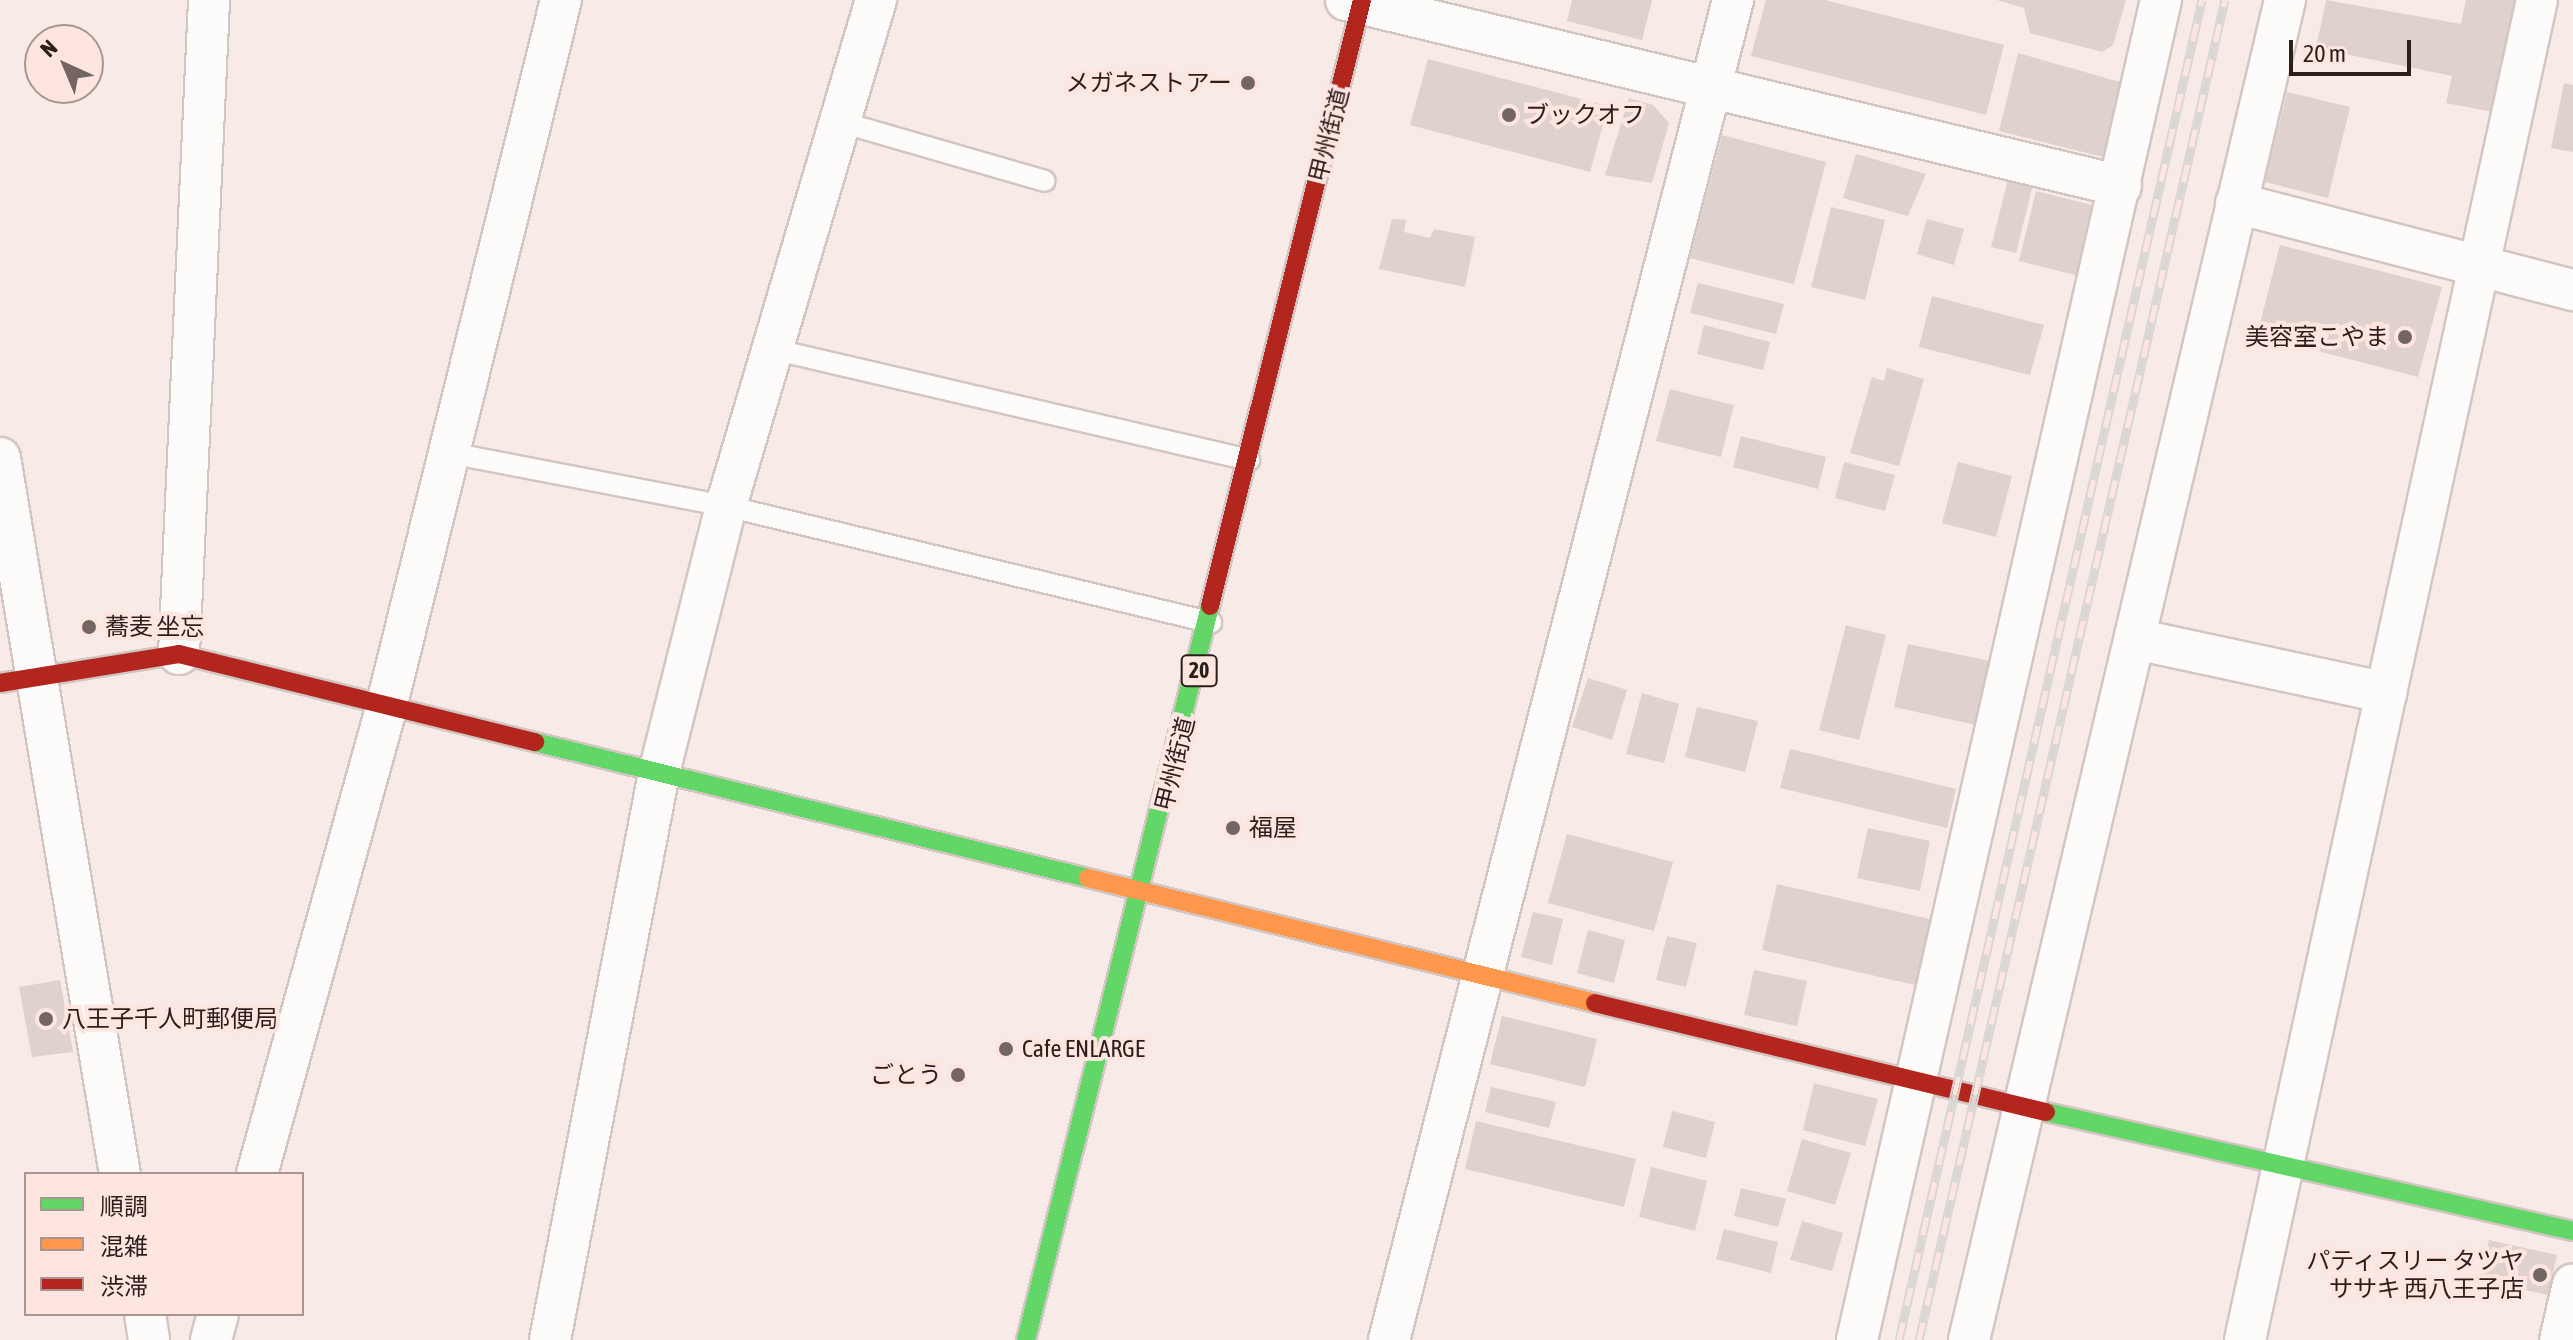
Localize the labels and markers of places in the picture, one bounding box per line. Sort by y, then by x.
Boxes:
place label: メガネストアー [1065,69,1232,97]
marker: メガネストアー [1239,74,1257,92]
place label: ブックオフ [1525,101,1645,129]
marker: ブックオフ [1500,106,1518,124]
place label: 美容室こやま [2245,323,2389,351]
marker: 美容室こやま [2396,328,2414,346]
place label: 蕎麦 坐忘 [105,613,204,641]
marker: 蕎麦 坐忘 [80,618,98,636]
place label: 福屋 [1249,814,1297,842]
marker: 福屋 [1224,819,1242,837]
place label: 八王子千人町郵便局 [62,1005,278,1033]
marker: 八王子千人町郵便局 [37,1010,55,1028]
place label: Cafe ENLARGE [1022,1035,1145,1063]
marker: Cafe ENLARGE [997,1040,1015,1058]
place label: ごとう [870,1061,942,1089]
marker: ごとう [949,1066,967,1084]
place label: パティスリー タツヤ ササキ 西八王子店 [2305,1247,2524,1303]
marker: パティスリー タツヤ ササキ 西八王子店 [2531,1266,2549,1284]

